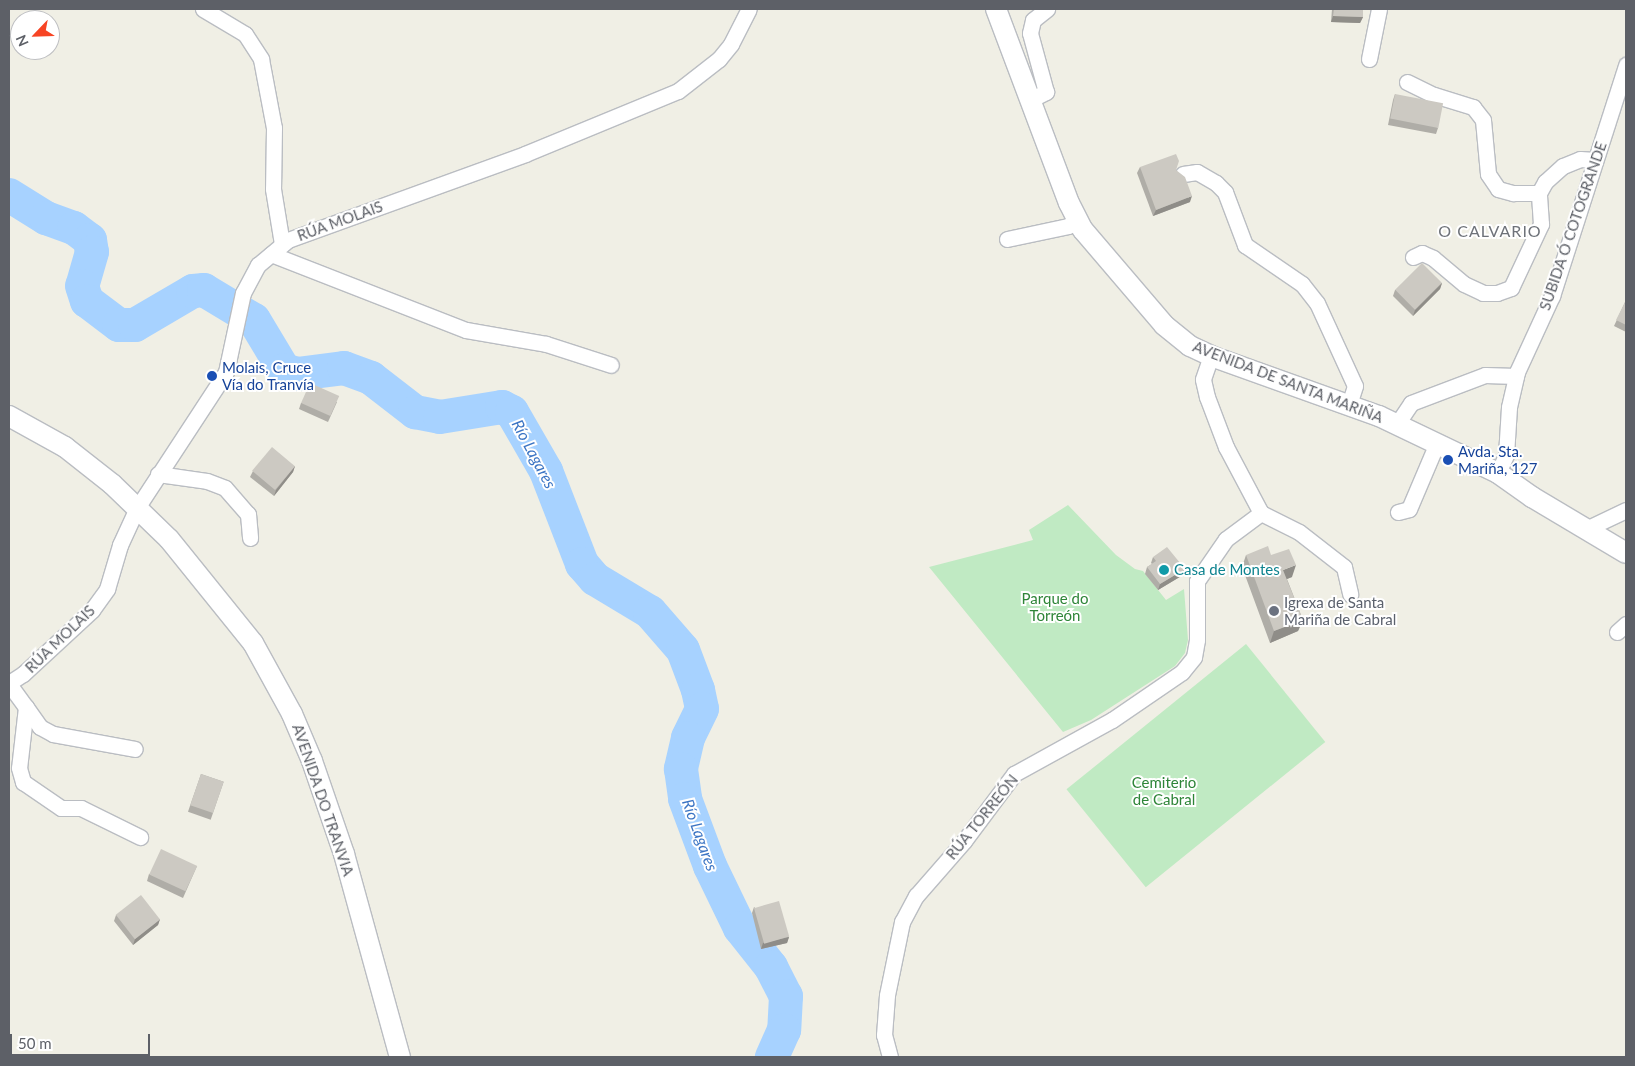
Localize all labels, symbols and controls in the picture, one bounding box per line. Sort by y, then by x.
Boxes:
north arrow [10,10,60,60]
text: N [12,33,32,49]
street label: SUBIDA Ó COTOGRANDE [1536,139,1610,313]
street label: RÚA MOLAIS [295,197,385,245]
district label: O CALVARIO [1437,221,1543,241]
street label: AVENIDA DE SANTA MARIÑA [1190,337,1386,427]
place label: Molais, Cruce Vía do Tranvía [222,358,314,393]
marker: Molais, Cruce Vía do Tranvía [206,370,218,382]
water label: Río Lagares [508,416,560,492]
place label: Avda. Sta. Mariña, 127 [1458,442,1537,477]
marker: Avda. Sta. Mariña, 127 [1442,454,1454,466]
place label: Casa de Montes [1174,561,1280,579]
marker: Casa de Montes [1158,564,1170,576]
park label: Parque do Torreón [1022,589,1088,624]
place label: Igrexa de Santa Mariña de Cabral [1284,593,1396,628]
street label: RÚA MOLAIS [21,601,99,677]
marker: Igrexa de Santa Mariña de Cabral [1268,605,1280,617]
street label: AVENIDA DO TRANVIA [288,721,358,879]
street label: RÚA TORREÓN [942,770,1022,864]
park label: Cemiterio de Cabral [1132,773,1196,808]
water label: Río Lagares [678,796,722,874]
scale bar [12,1024,152,1056]
text: 50 m [18,1034,52,1052]

